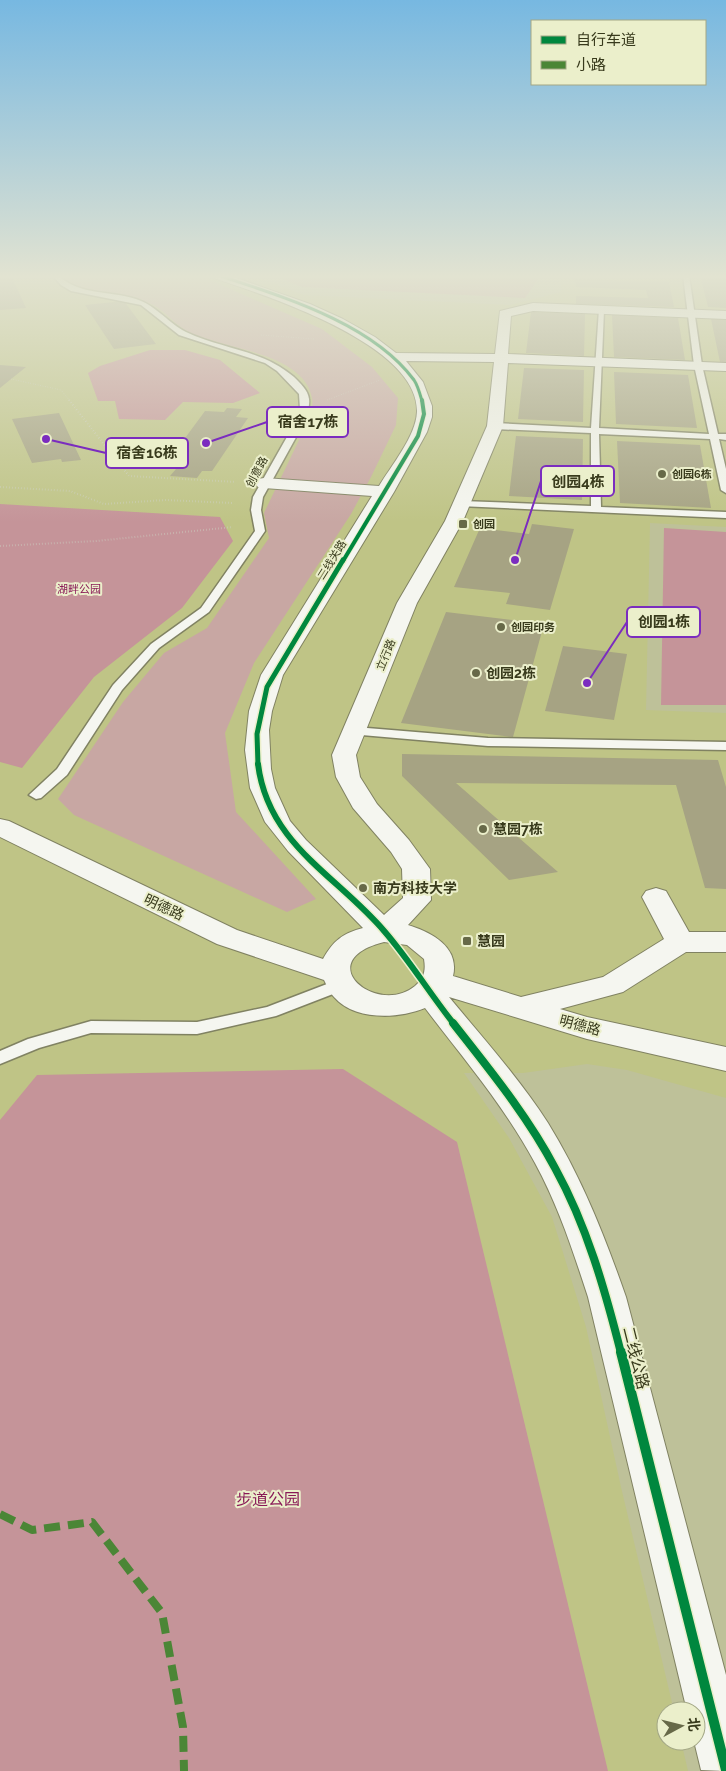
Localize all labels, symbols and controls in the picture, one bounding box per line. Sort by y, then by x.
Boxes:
legend [531,20,706,85]
text: 自行车道 [576,31,636,49]
text: 小路 [576,56,606,74]
callout: 宿舍17栋 [267,407,348,437]
text: 宿舍17栋 [278,413,338,431]
callout: 宿舍16栋 [106,438,188,468]
text: 宿舍16栋 [116,444,178,462]
street label: 创意路 [244,454,270,490]
callout: 创园4栋 [541,466,614,496]
marker: 创园6栋 [656,468,668,480]
place label: 创园6栋 [672,468,712,481]
text: 创园4栋 [551,473,605,491]
marker: 创园 [457,518,469,530]
place label: 创园 [473,518,495,531]
street label: 二线关路 [315,538,349,582]
park label: 湖畔公园 [57,583,101,596]
callout: 创园1栋 [627,607,700,637]
text: 创园1栋 [638,613,690,631]
marker: 创园印务 [495,621,507,633]
place label: 创园印务 [511,621,555,634]
street label: 立行路 [374,637,398,673]
place label: 创园2栋 [486,665,536,681]
marker: 创园2栋 [470,667,482,679]
place label: 慧园7栋 [493,821,543,837]
marker: 慧园7栋 [477,823,489,835]
place label: 南方科技大学 [373,880,457,896]
marker: 南方科技大学 [357,882,369,894]
street label: 明德路 [142,891,186,923]
place label: 慧园 [477,933,505,949]
marker: 慧园 [461,935,473,947]
street label: 明德路 [558,1012,602,1038]
street label: 二线公路 [619,1325,653,1391]
park label: 步道公园 [236,1490,300,1509]
north arrow [656,1701,706,1751]
text: 北 [685,1716,703,1732]

